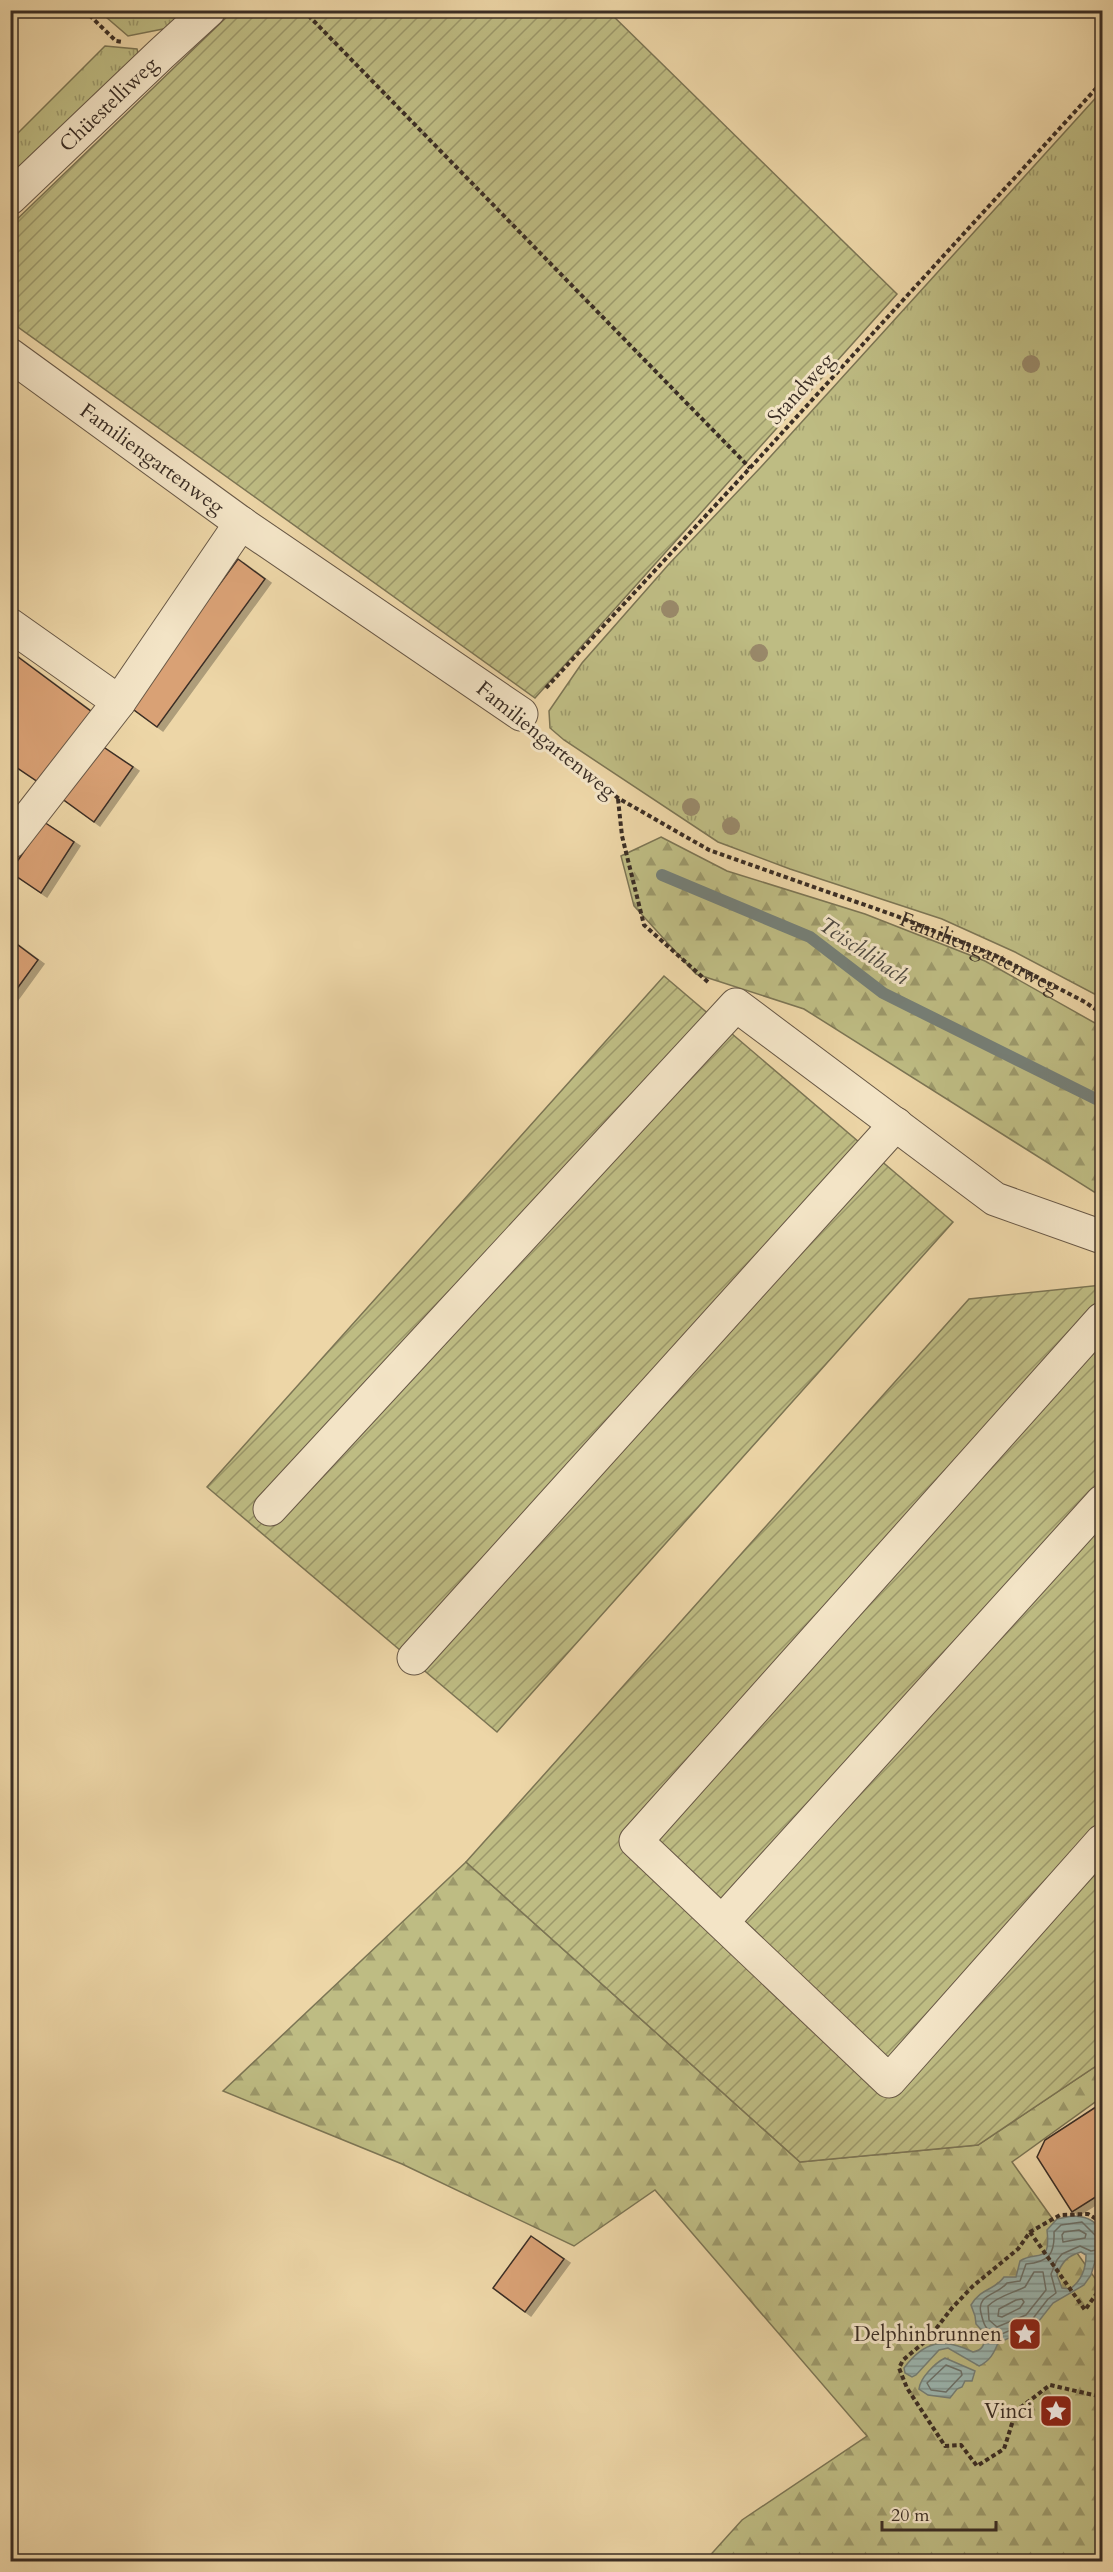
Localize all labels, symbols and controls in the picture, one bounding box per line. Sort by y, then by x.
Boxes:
street label: Chüestelliweg [53,50,164,158]
street label: Standweg [761,347,841,431]
street label: Familiengartenweg [74,396,231,521]
street label: Familiengartenweg [470,675,622,806]
street label: Familiengartenweg [895,904,1065,1001]
water label: Teischlibach [813,910,915,992]
place icon: Delphinbrunnen [1007,2316,1043,2352]
place label: Delphinbrunnen [854,2320,1002,2349]
place icon: Vinci [1038,2393,1074,2429]
place label: Vinci [984,2397,1033,2426]
scale bar [882,2494,996,2532]
text: 20 m [891,2503,930,2528]

